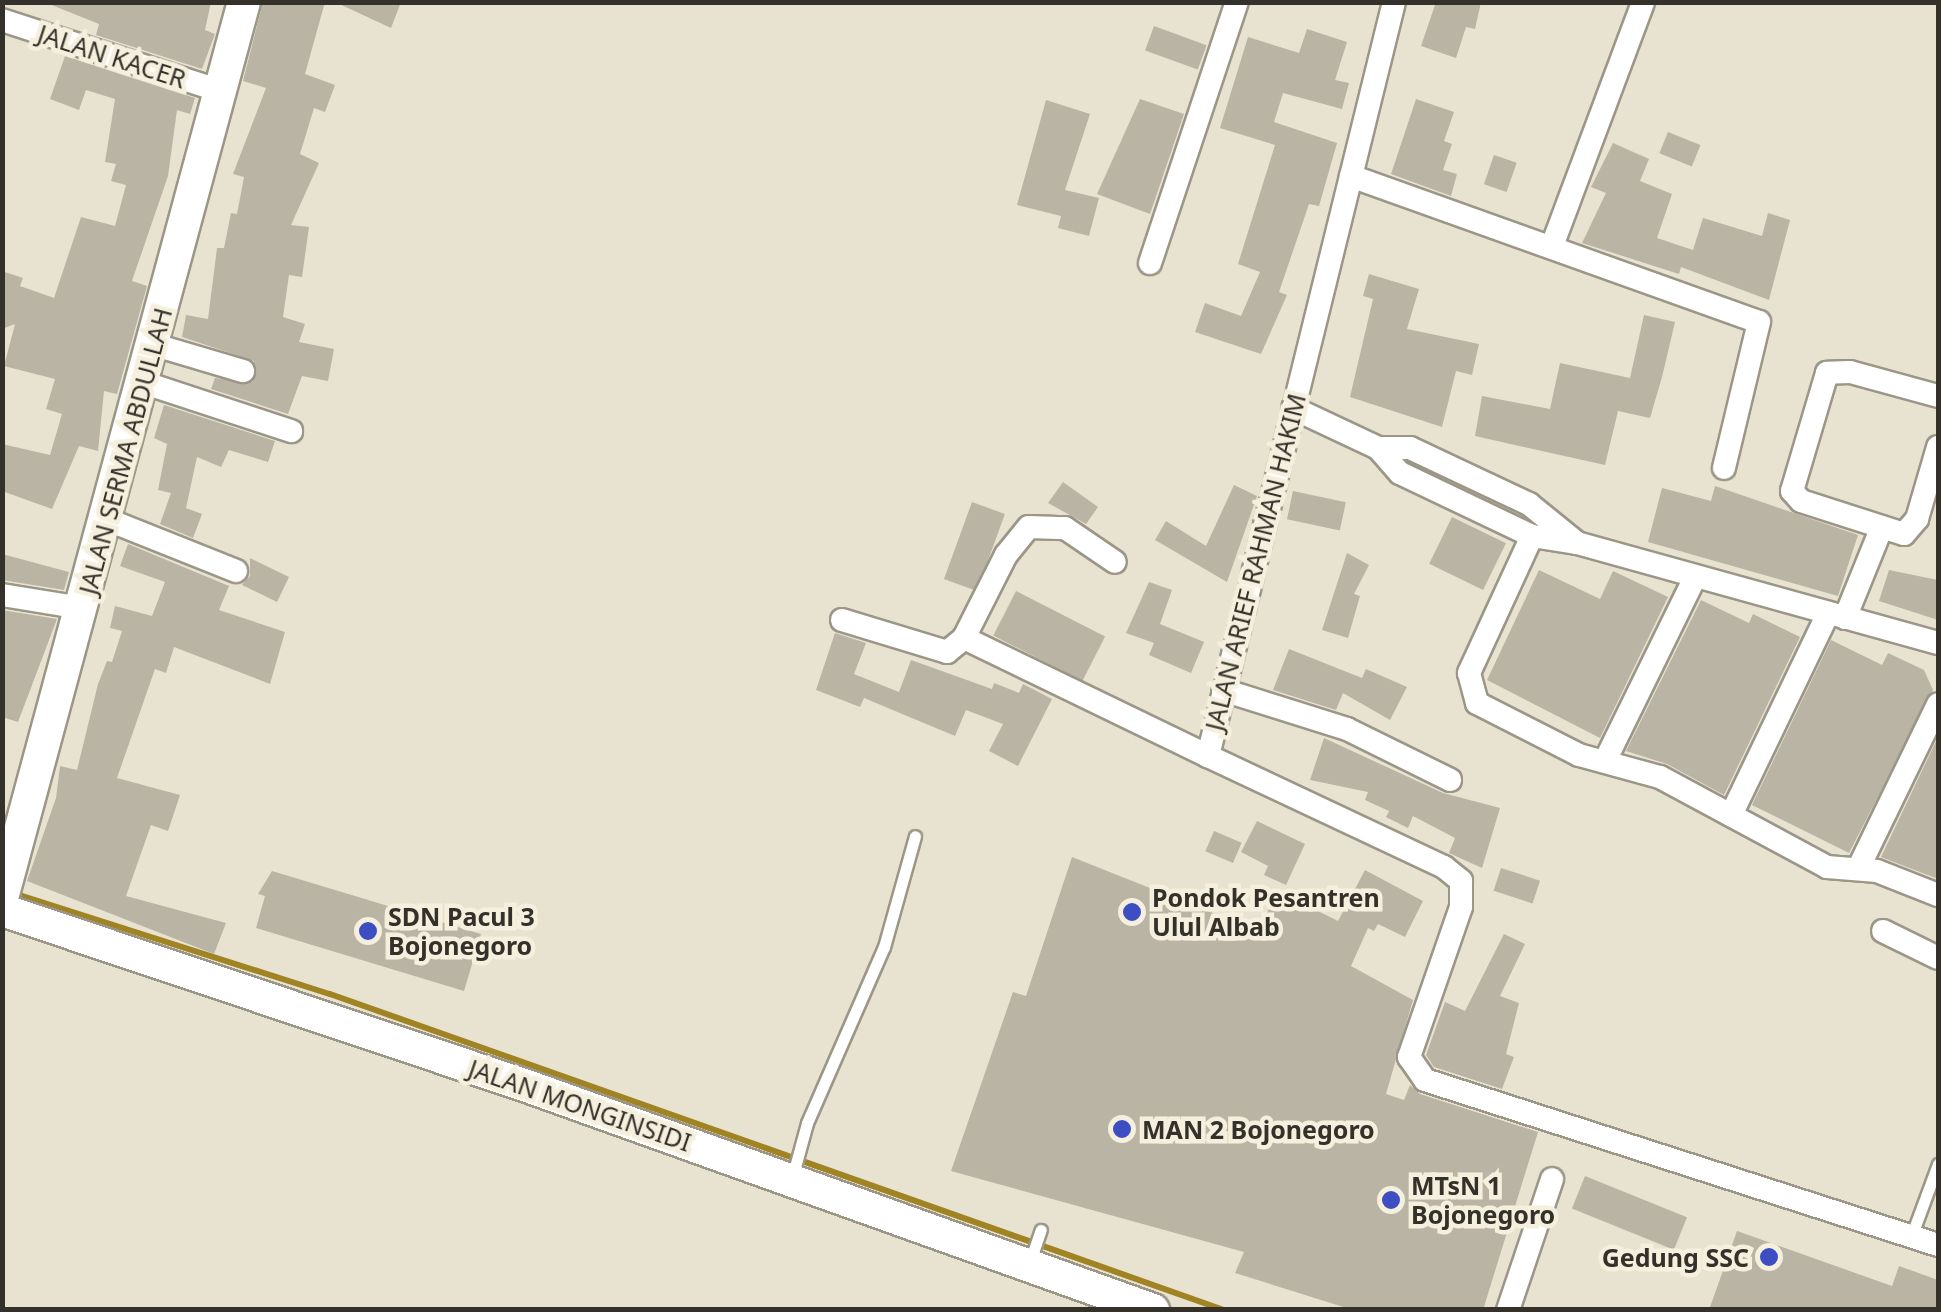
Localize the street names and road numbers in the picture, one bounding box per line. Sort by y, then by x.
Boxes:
street label: JALAN KACER [34,18,190,94]
street label: JALAN SERMA ABDULLAH [72,305,178,597]
street label: JALAN ARIEF RAHMAN HAKIM [1199,390,1311,734]
street label: JALAN MONGINSIDI [465,1053,695,1157]

